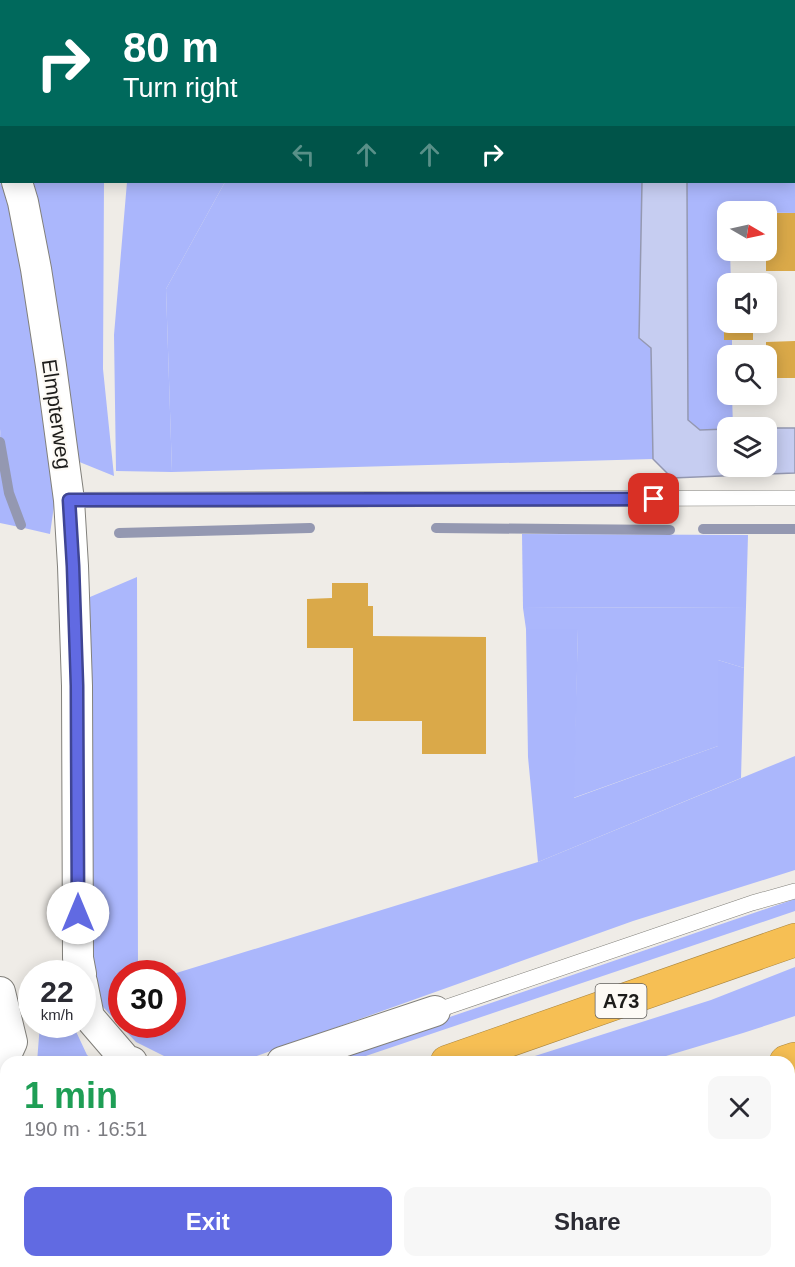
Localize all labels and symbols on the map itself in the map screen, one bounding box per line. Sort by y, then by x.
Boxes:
north arrow [717,201,777,261]
street label: Elmpterweg [38,357,76,471]
pin [628,473,679,524]
position arrow [46,881,110,945]
speed limit sign: 30 [108,960,186,1038]
road number: A73 [596,984,646,1018]

